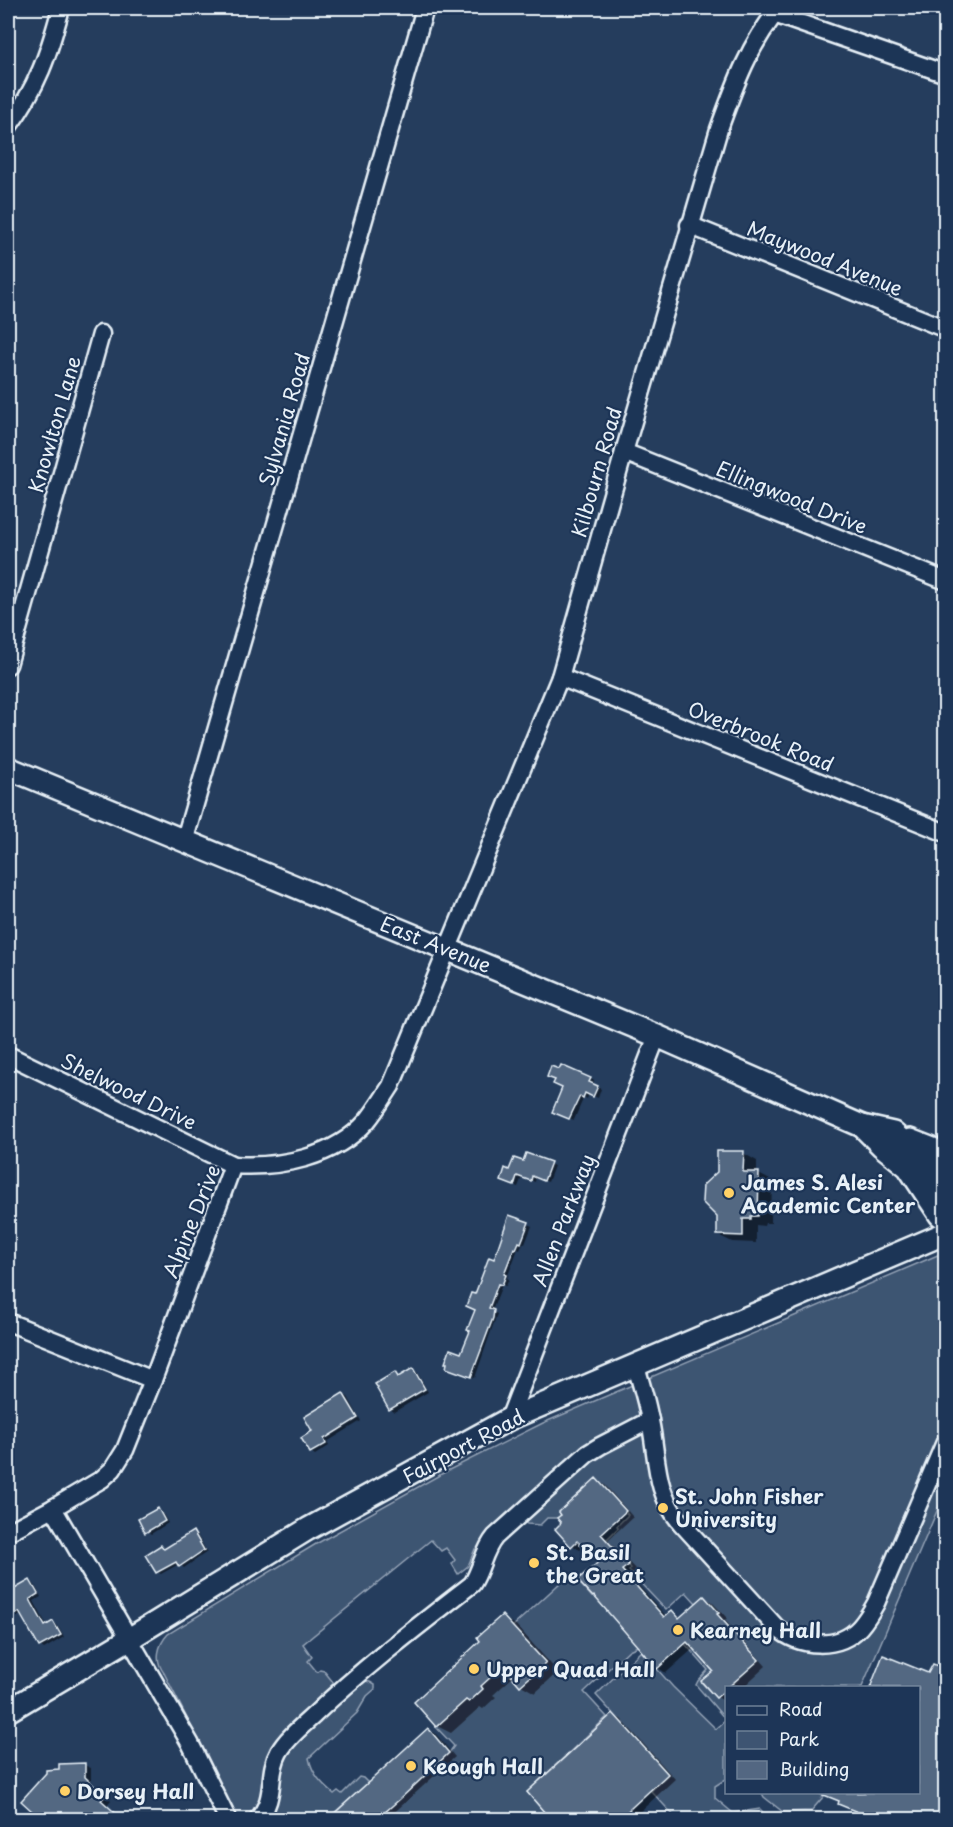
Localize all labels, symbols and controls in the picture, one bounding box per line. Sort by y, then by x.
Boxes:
street label: Maywood Avenue [743,213,908,303]
street label: Sylvania Road [251,349,317,489]
street label: Knowlton Lane [20,352,88,496]
street label: Kilbourn Road [563,403,629,541]
street label: Ellingwood Drive [712,453,872,541]
street label: Overbrook Road [684,693,838,779]
street label: East Avenue [376,908,496,980]
street label: Shelwood Drive [56,1045,202,1137]
street label: Allen Parkway [524,1149,602,1291]
street label: Alpine Drive [155,1160,227,1282]
place label: James S. Alesi Academic Center [740,1167,916,1220]
marker: James S. Alesi Academic Center [722,1186,736,1200]
street label: Fairport Road [397,1401,529,1491]
place label: St. John Fisher University [675,1481,824,1534]
marker: St. John Fisher University [656,1501,670,1515]
place label: St. Basil the Great [546,1537,645,1590]
marker: St. Basil the Great [527,1556,541,1570]
place label: Kearney Hall [690,1615,821,1645]
marker: Kearney Hall [671,1623,685,1637]
place label: Upper Quad Hall [486,1654,655,1684]
marker: Upper Quad Hall [467,1662,481,1676]
legend [725,1686,920,1794]
text: Road [779,1695,823,1722]
text: Park [779,1725,819,1752]
place label: Keough Hall [423,1751,543,1781]
text: Building [779,1755,849,1782]
marker: Keough Hall [404,1759,418,1773]
place label: Dorsey Hall [77,1776,194,1806]
marker: Dorsey Hall [58,1784,72,1798]

